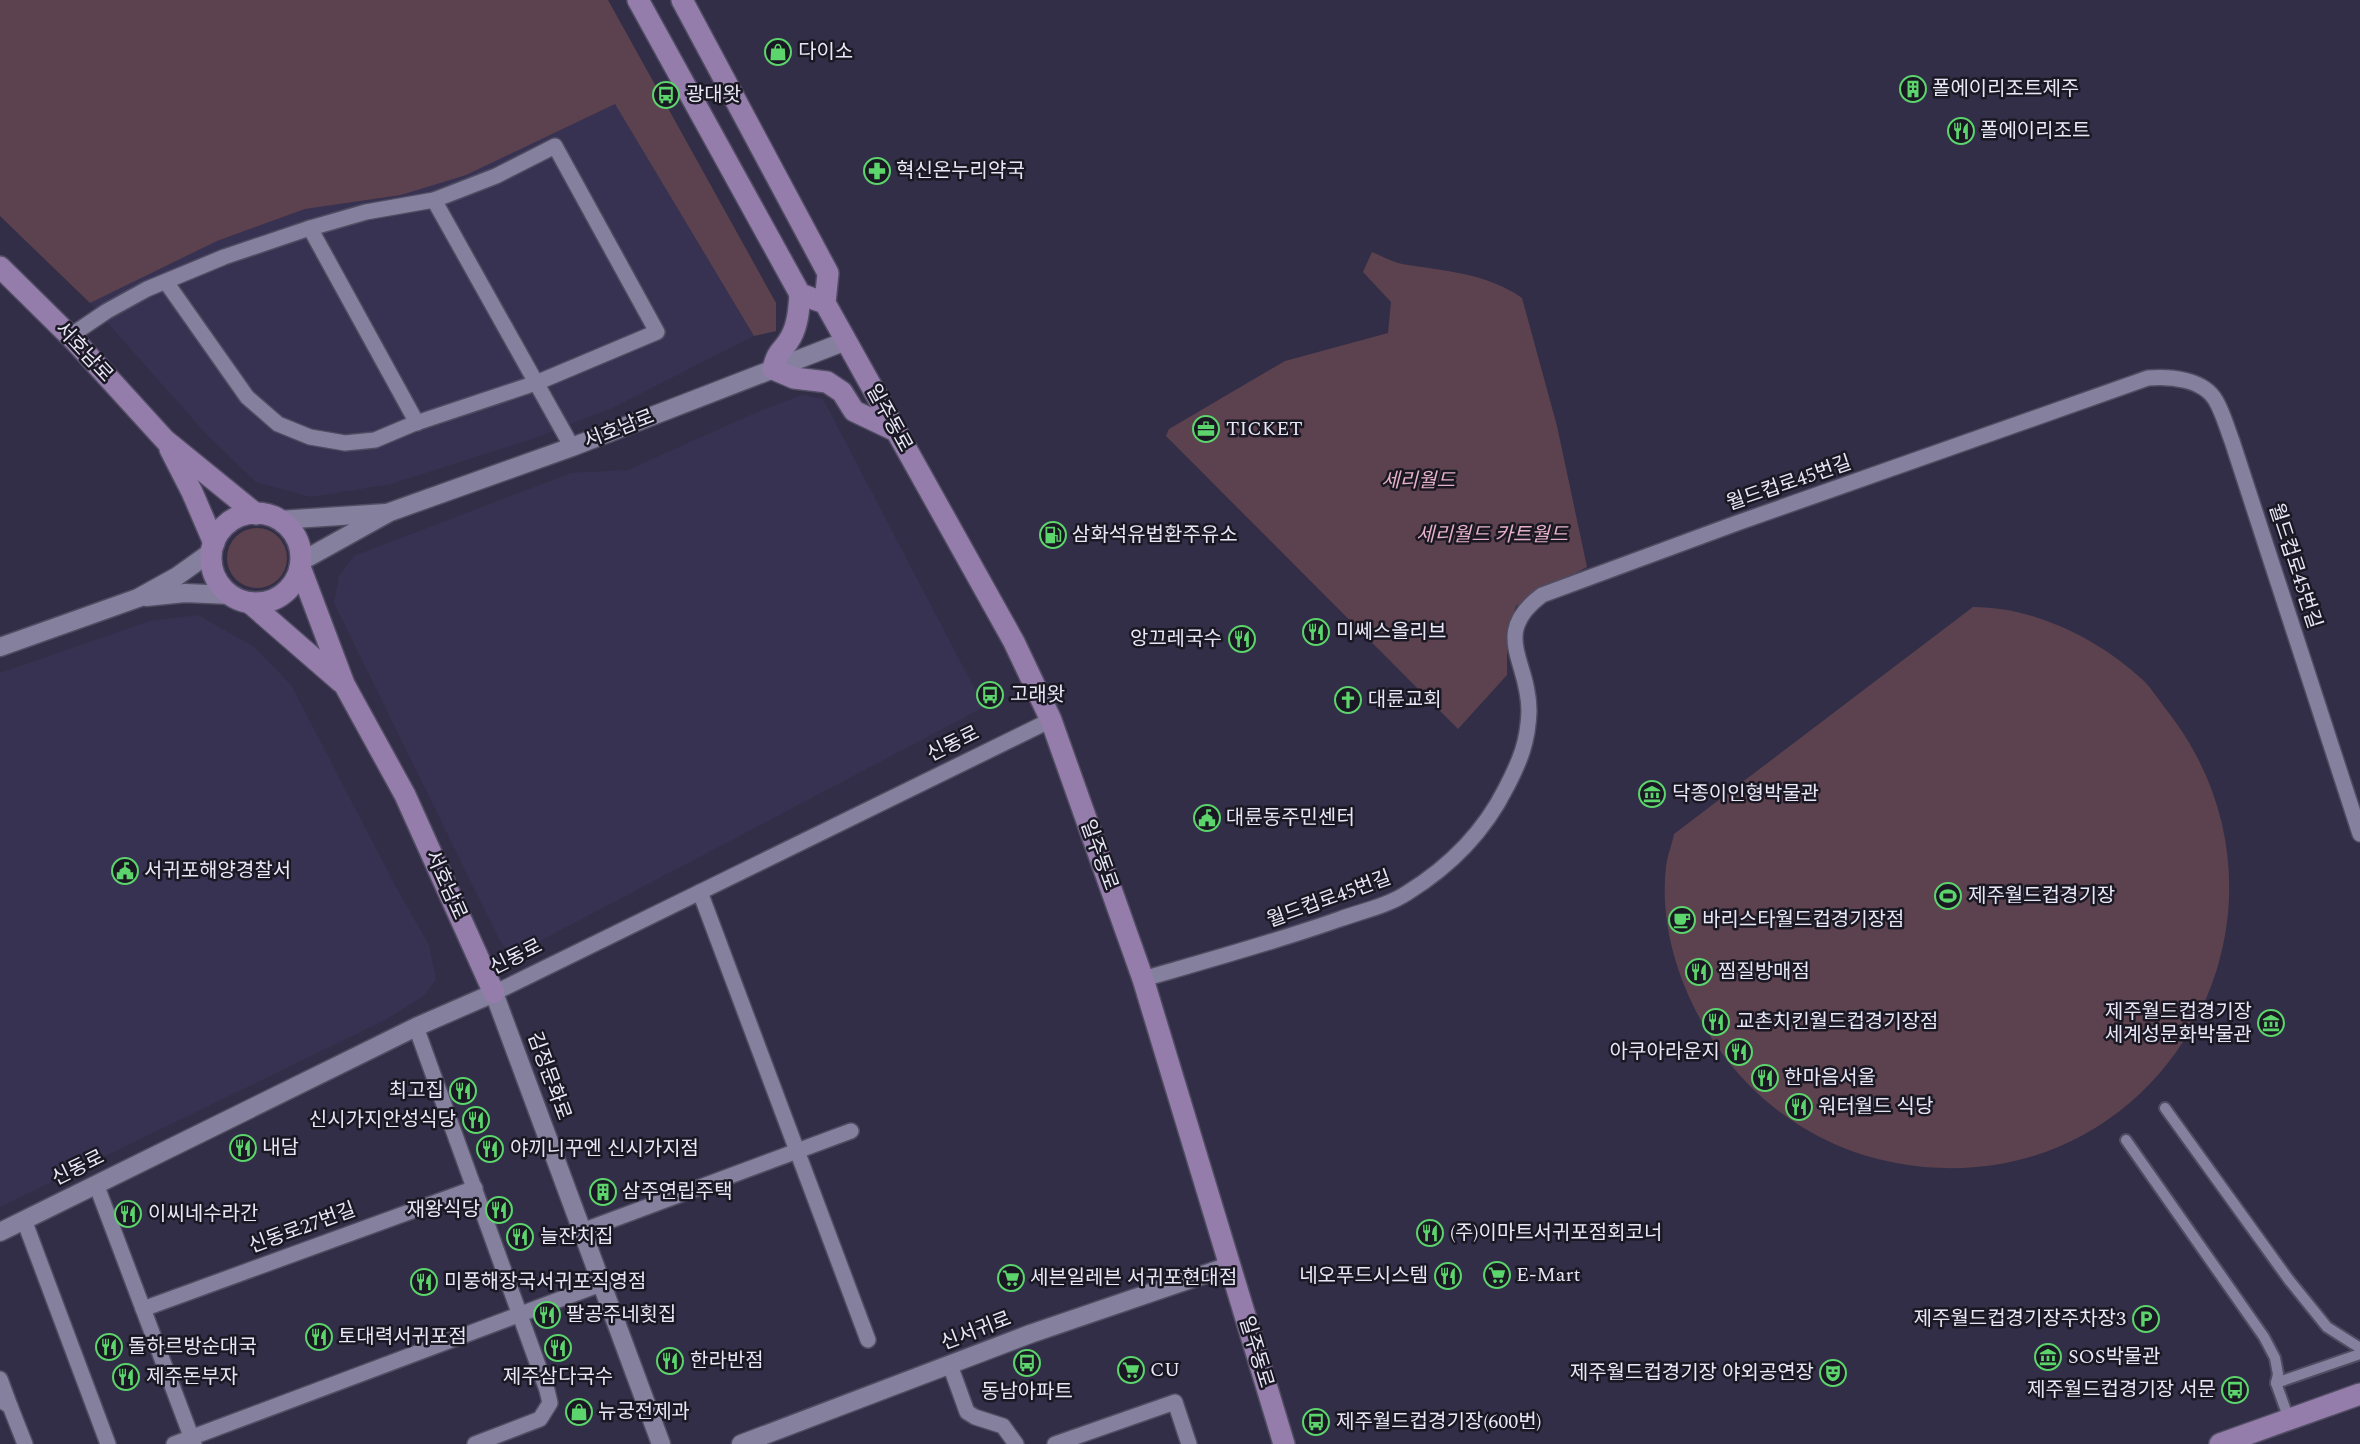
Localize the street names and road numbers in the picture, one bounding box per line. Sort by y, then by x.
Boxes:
street label: 서호남로 [48,315,120,389]
street label: 일주동로 [858,379,920,457]
street label: 서호남로 [579,402,659,456]
street label: 월드컵로45번길 [1722,448,1856,518]
street label: 월드컵로45번길 [2261,499,2329,633]
street label: 신동로 [922,718,984,770]
street label: 일주동로 [1072,815,1126,895]
street label: 서호남로 [417,845,475,925]
street label: 월드컵로45번길 [1263,863,1395,935]
street label: 신동로 [485,931,547,983]
street label: 김정문화로 [519,1028,579,1124]
street label: 신동로 [47,1142,109,1194]
street label: 신동로27번길 [244,1195,360,1261]
street label: 신서귀로 [936,1304,1016,1358]
street label: 일주동로 [1231,1312,1281,1392]

